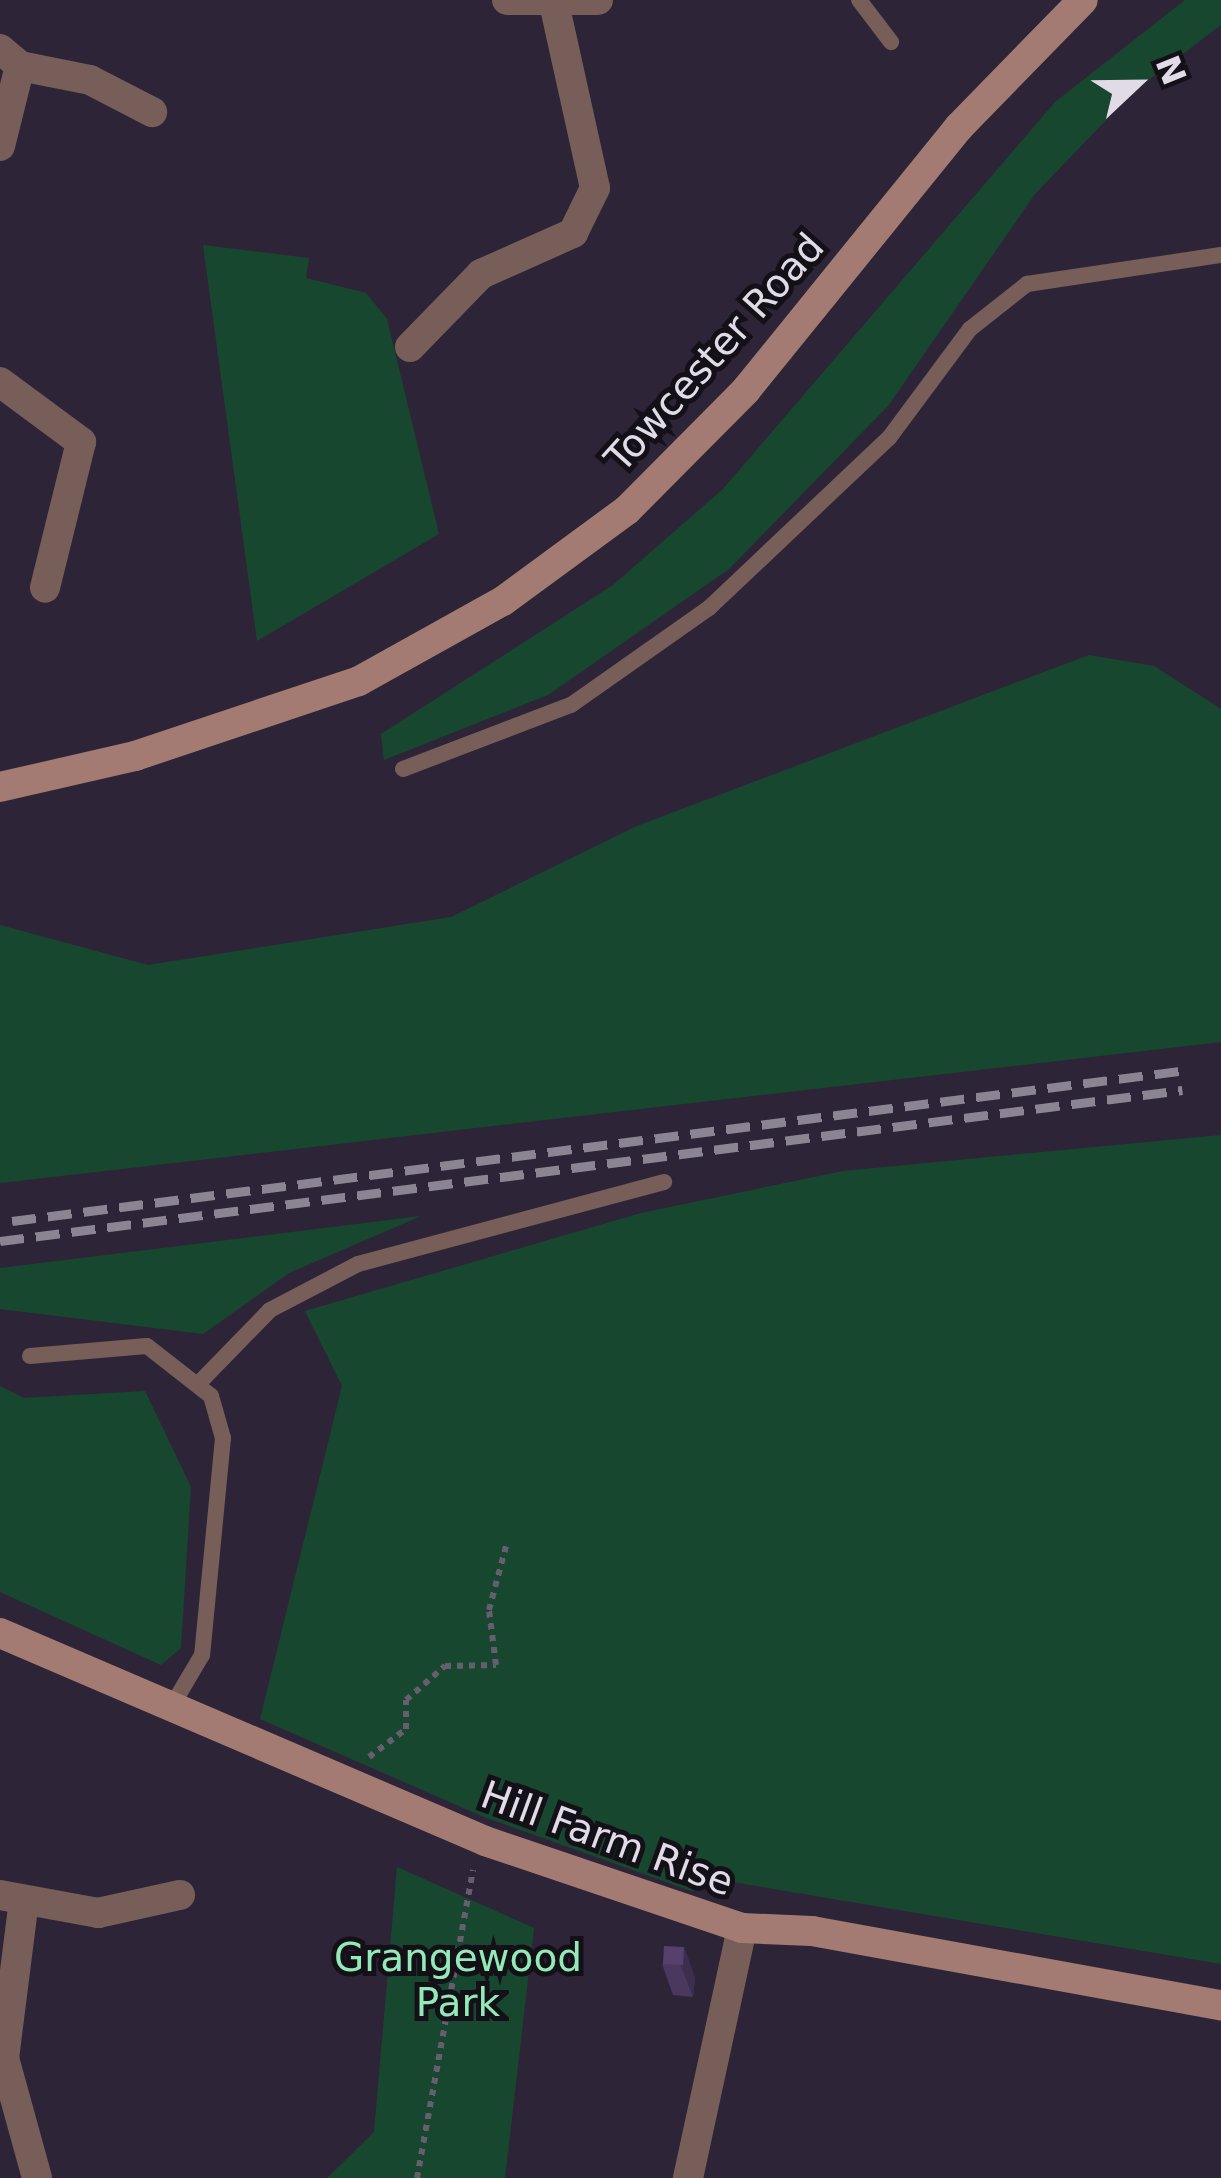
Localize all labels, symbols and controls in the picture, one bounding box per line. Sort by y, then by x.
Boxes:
north arrow [1077,24,1197,144]
text: N [1148,50,1194,90]
street label: Towcester Road [596,224,834,482]
street label: Hill Farm Rise [475,1772,739,1906]
park label: Grangewood Park [334,1936,582,2027]

